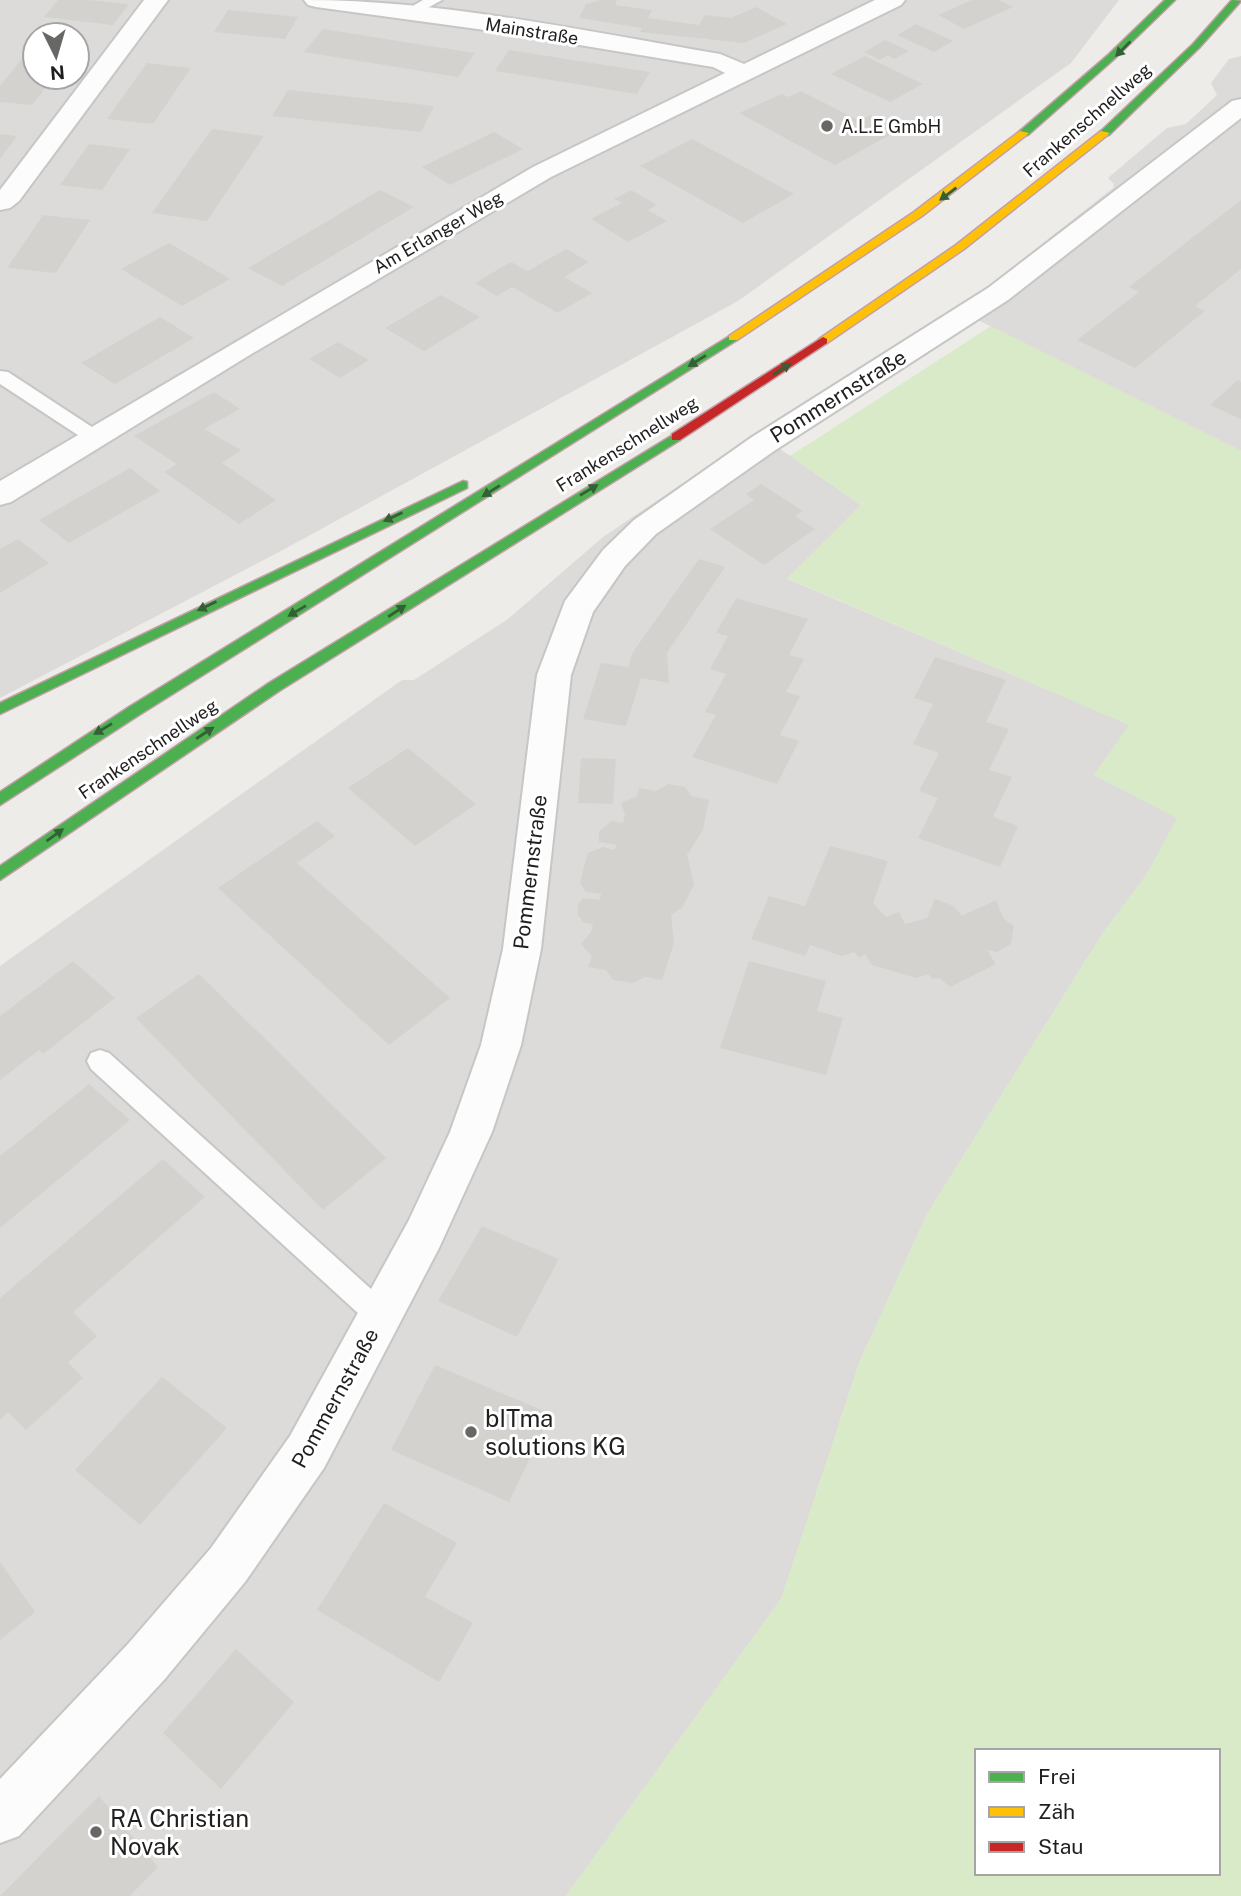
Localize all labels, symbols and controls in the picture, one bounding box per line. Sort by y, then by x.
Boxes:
street label: Mainstraße [484,13,580,49]
north arrow [21,21,91,91]
one-way arrow [1115,40,1131,57]
street label: Frankenschnellweg [1019,59,1155,181]
text: N [49,61,66,85]
place label: A.L.E GmbH [841,116,941,137]
marker: A.L.E GmbH [819,118,835,134]
street label: Am Erlanger Weg [369,186,507,278]
one-way arrow [939,187,957,201]
street label: Pommernstraße [765,344,911,448]
one-way arrow [688,355,707,367]
one-way arrow [773,362,791,376]
street label: Frankenschnellweg [552,392,702,496]
one-way arrow [580,484,599,497]
one-way arrow [481,485,500,498]
one-way arrow [383,511,403,523]
one-way arrow [197,601,217,612]
one-way arrow [288,604,307,617]
one-way arrow [387,604,406,617]
street label: Frankenschnellweg [75,695,221,803]
one-way arrow [94,723,113,736]
one-way arrow [195,727,214,740]
street label: Pommernstraße [508,793,552,951]
one-way arrow [46,828,64,842]
street label: Pommernstraße [286,1324,384,1472]
place label: bITma solutions KG [485,1404,626,1460]
marker: bITma solutions KG [463,1424,479,1440]
legend [975,1749,1220,1875]
text: Frei [1038,1764,1076,1789]
text: Zäh [1038,1799,1075,1824]
place label: RA Christian Novak [110,1804,249,1860]
marker: RA Christian Novak [88,1824,104,1840]
text: Stau [1038,1834,1084,1859]

